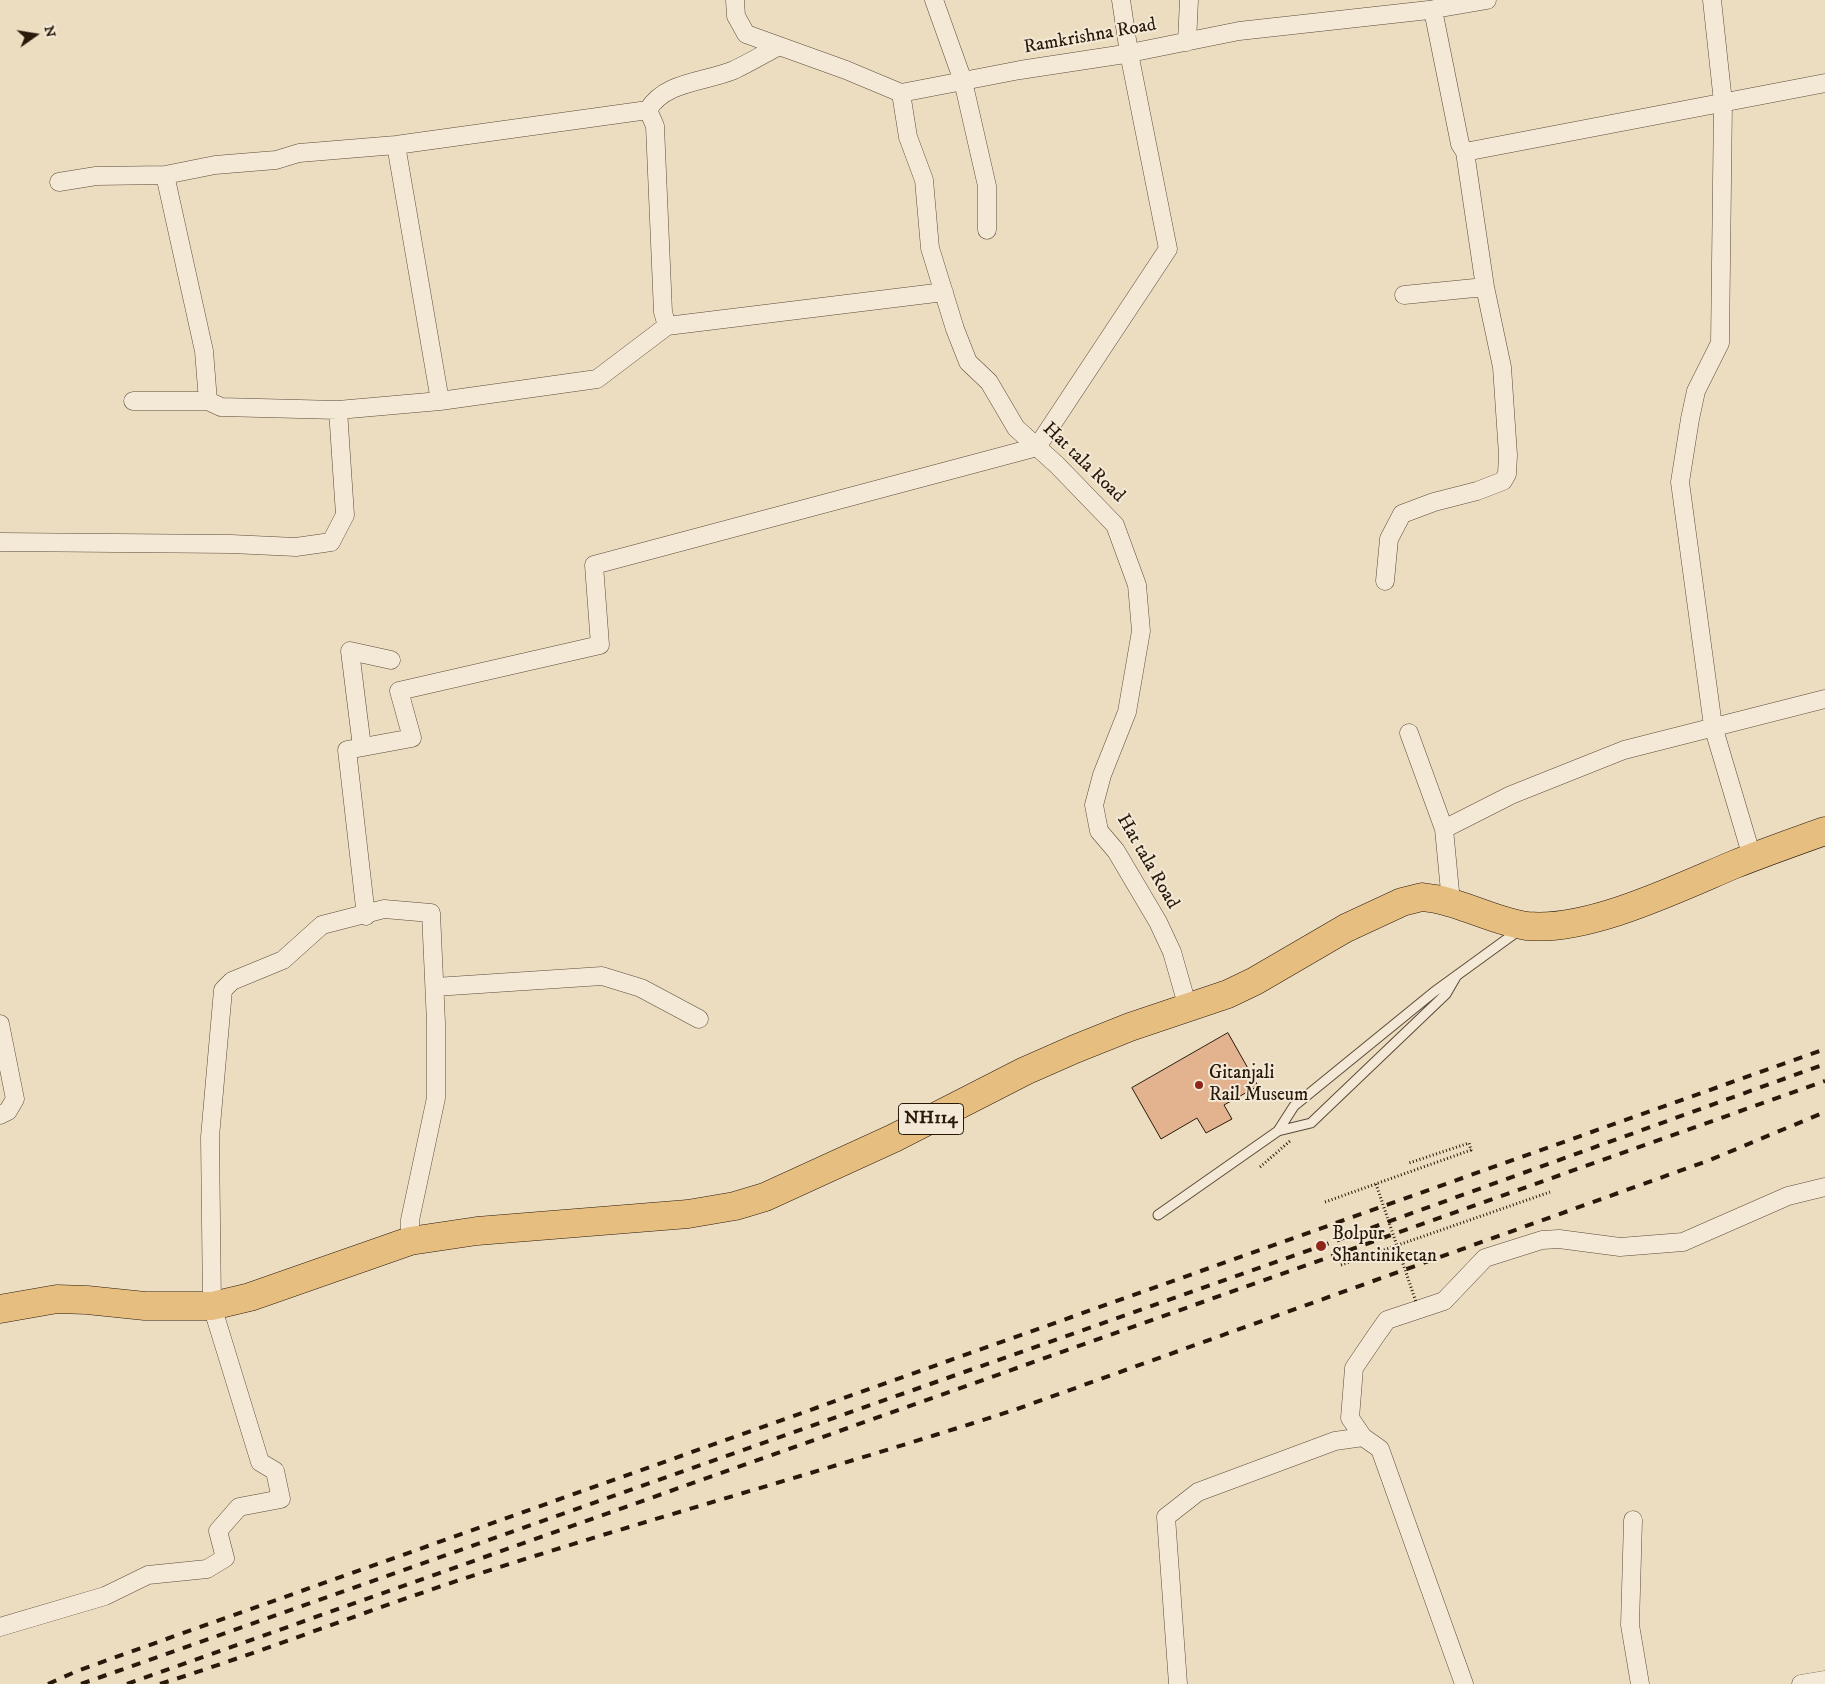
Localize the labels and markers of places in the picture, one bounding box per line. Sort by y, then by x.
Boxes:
place label: Gitanjali Rail Museum [1209,1063,1308,1107]
marker: Gitanjali Rail Museum [1193,1079,1205,1091]
place label: Bolpur Shantiniketan [1332,1224,1437,1268]
marker: Bolpur Shantiniketan [1314,1239,1328,1253]

